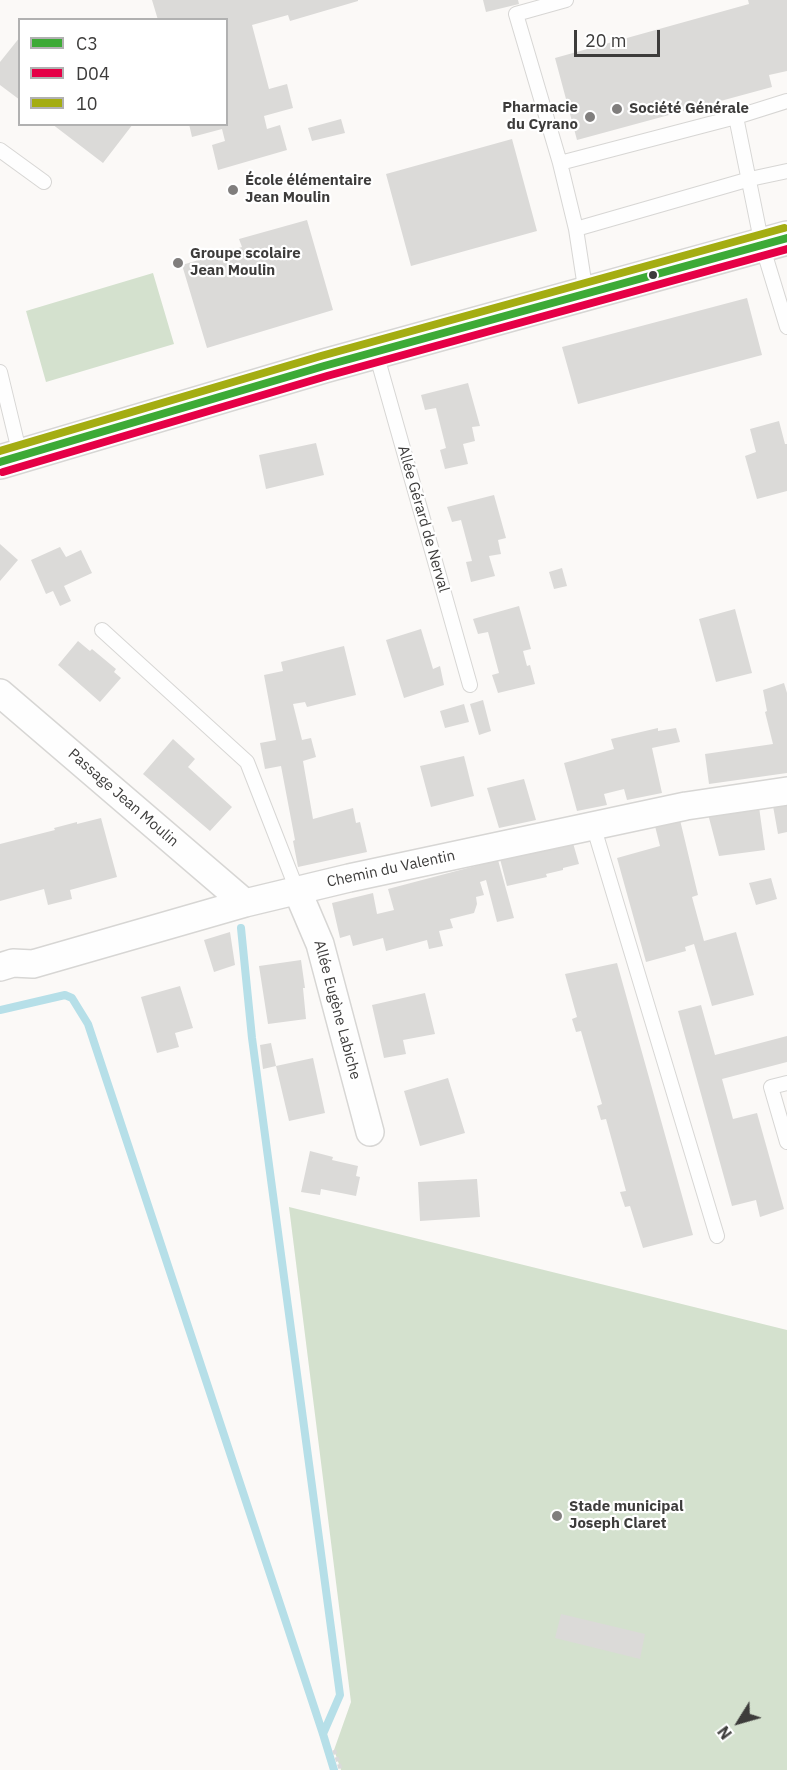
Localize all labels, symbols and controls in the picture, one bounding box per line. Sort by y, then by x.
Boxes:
legend [18,18,228,126]
scale bar [577,18,662,56]
text: 20 m [585,29,627,52]
text: C3 [76,32,98,55]
text: D04 [76,62,110,85]
text: 10 [76,92,98,115]
place label: Pharmacie du Cyrano [502,99,578,134]
place label: Société Générale [629,100,749,118]
marker: Société Générale [610,102,624,116]
marker: Pharmacie du Cyrano [583,110,597,124]
place label: École élémentaire Jean Moulin [245,172,372,207]
marker: École élémentaire Jean Moulin [226,183,240,197]
place label: Groupe scolaire Jean Moulin [190,245,301,280]
marker: Groupe scolaire Jean Moulin [171,256,185,270]
unlabelled marker [647,269,659,281]
street label: Allée Gérard de Nerval [393,444,453,594]
street label: Passage Jean Moulin [64,745,182,851]
street label: Chemin du Valentin [325,847,457,891]
street label: Allée Eugène Labiche [310,938,364,1082]
place label: Stade municipal Joseph Claret [569,1498,683,1533]
marker: Stade municipal Joseph Claret [550,1509,564,1523]
north arrow [709,1692,769,1752]
text: N [713,1722,736,1743]

